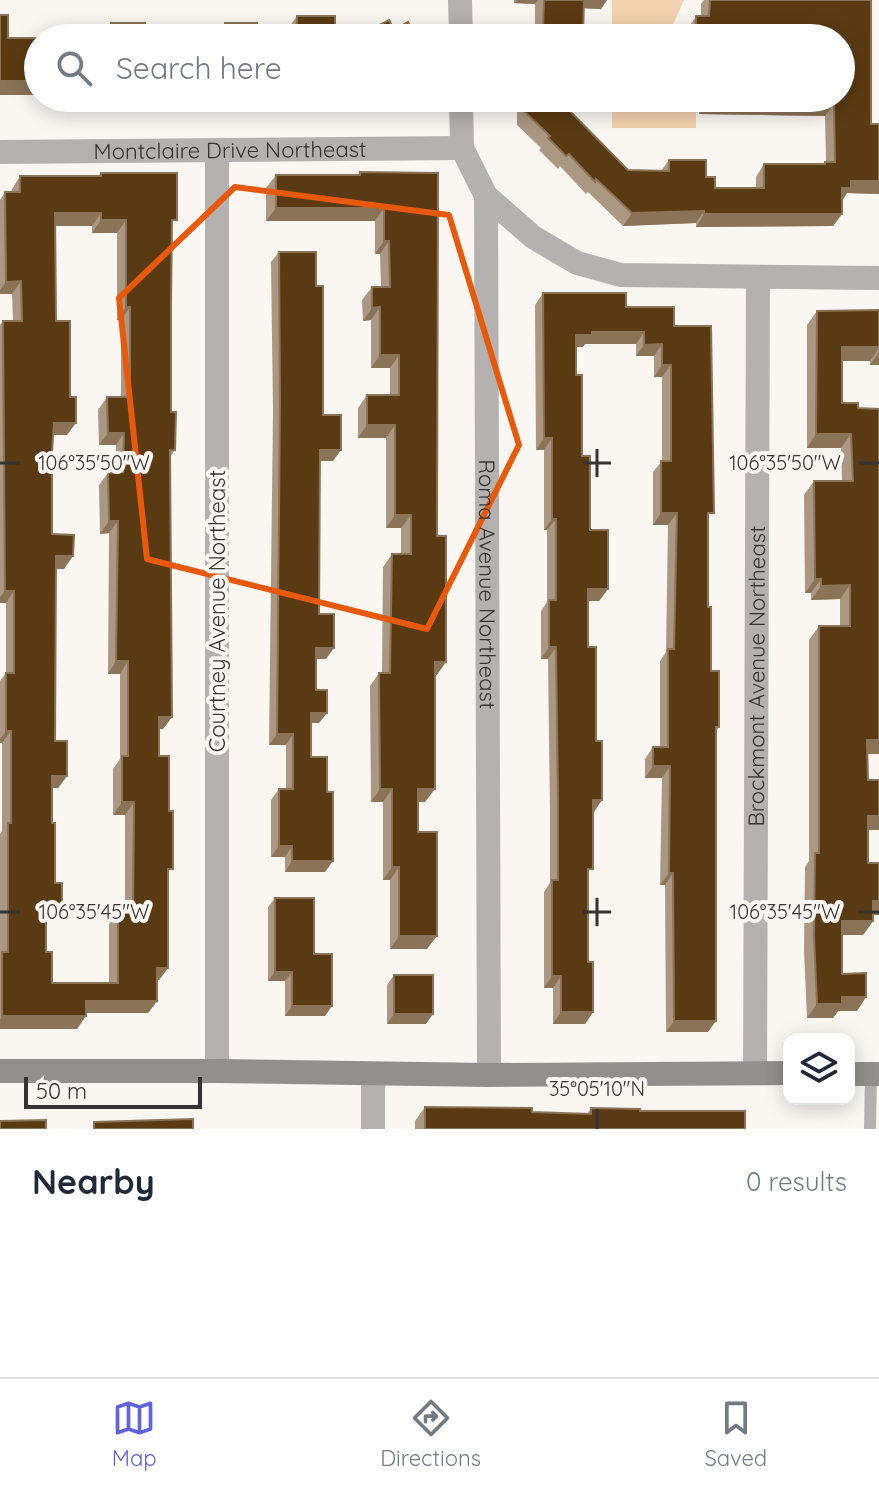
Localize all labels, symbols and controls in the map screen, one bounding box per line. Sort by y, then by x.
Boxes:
search box [24,24,855,112]
icon: search [52,46,96,90]
text: Search here [116,49,282,87]
street label: Montclaire Drive Northeast [93,135,367,165]
text: 106°35'50"W [38,450,150,475]
text: 106°35'50"W [729,450,841,475]
street label: Roma Avenue Northeast [473,459,502,709]
street label: Courtney Avenue Northeast [203,470,231,752]
street label: Brockmont Avenue Northeast [742,525,771,827]
text: 106°35'45"W [39,899,149,924]
text: 106°35'45"W [730,899,840,924]
map controls [783,1033,855,1105]
button: layers [783,1033,855,1105]
scale bar [24,1073,202,1109]
text: 35°05'10"N [549,1076,645,1101]
text: 50 m [36,1077,87,1105]
text: Nearby [32,1160,155,1203]
text: 0 results [746,1165,847,1198]
tab: Map [112,1396,157,1472]
tab: Directions [380,1396,481,1472]
tab: Saved [704,1396,767,1472]

